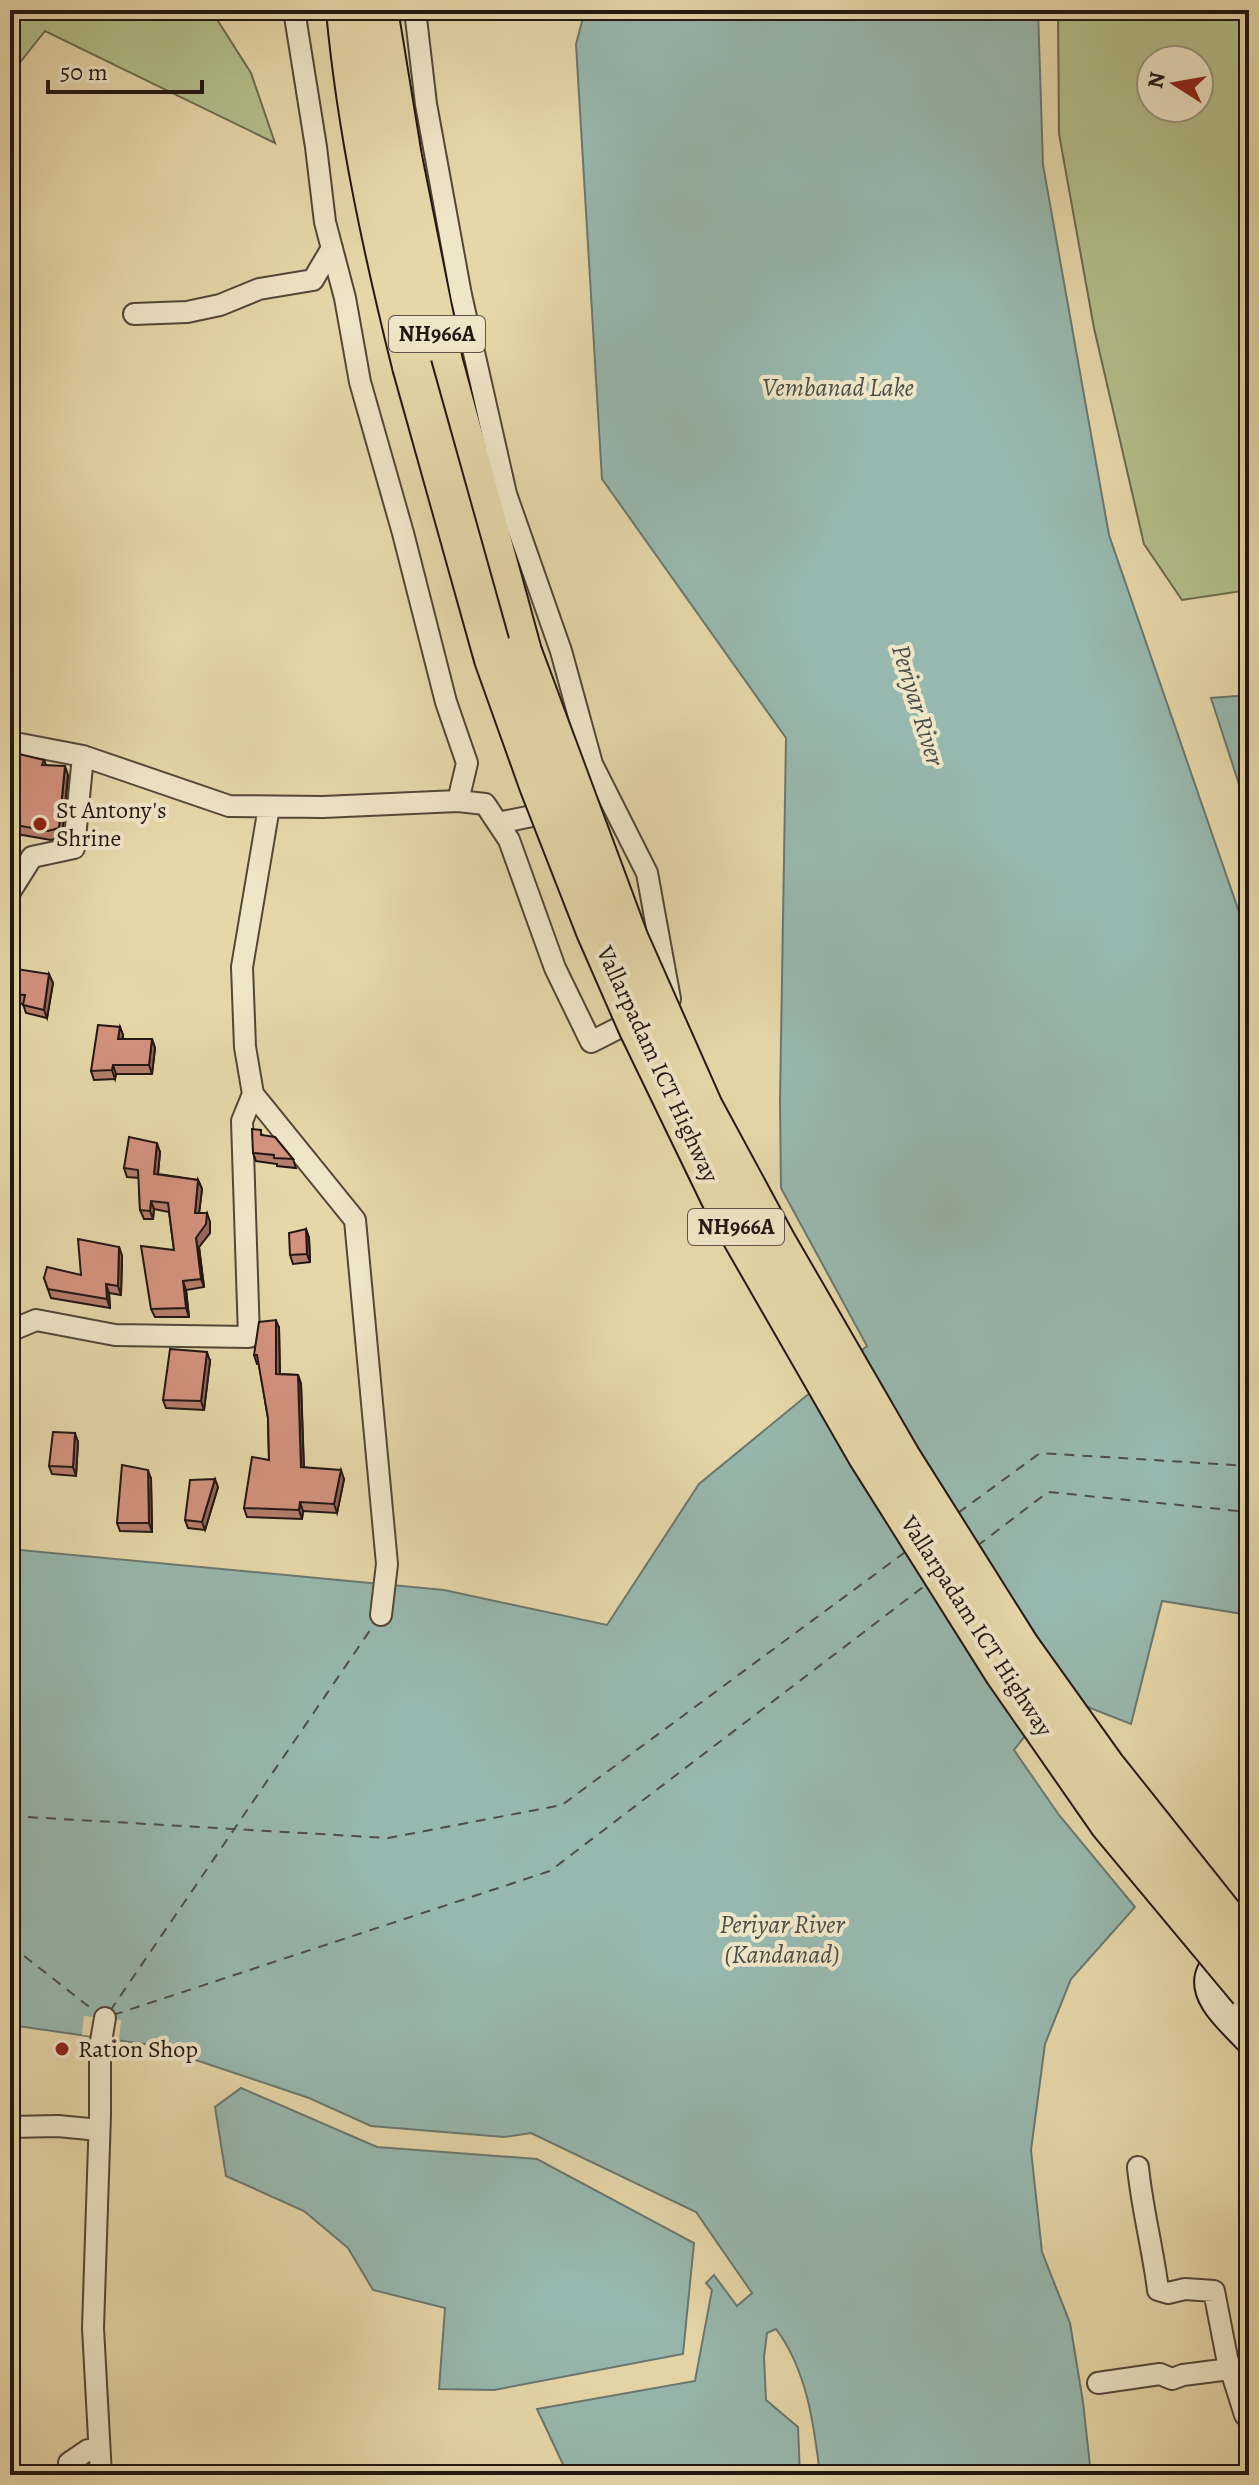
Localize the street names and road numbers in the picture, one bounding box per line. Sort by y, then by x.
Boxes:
road number: NH966A [389,316,485,352]
street label: Vallarpadam ICT Highway [589,940,727,1188]
road number: NH966A [688,1209,784,1245]
street label: Vallarpadam ICT Highway [893,1509,1061,1743]

